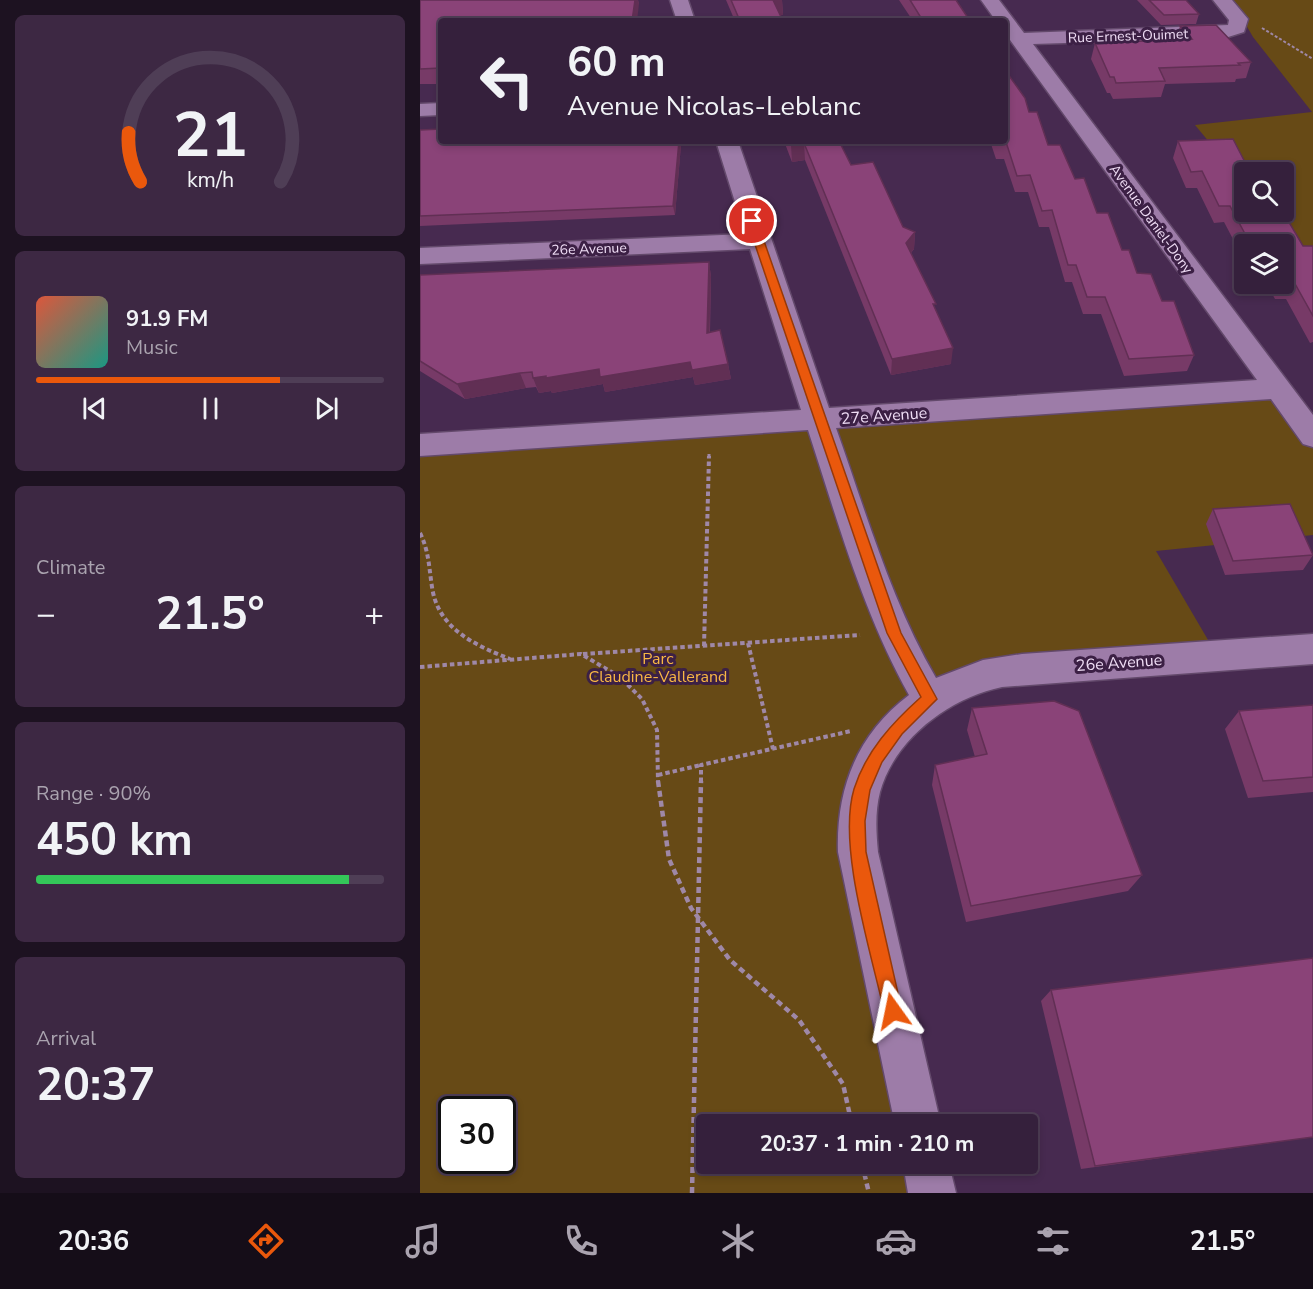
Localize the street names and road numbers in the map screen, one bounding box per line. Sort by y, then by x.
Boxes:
street label: Rue Ernest-Ouimet [1068,24,1189,48]
street label: Avenue Daniel-Dony [1105,160,1198,278]
street label: 26e Avenue [551,238,627,260]
street label: 27e Avenue [840,402,928,430]
street label: 26e Avenue [1075,649,1163,677]

